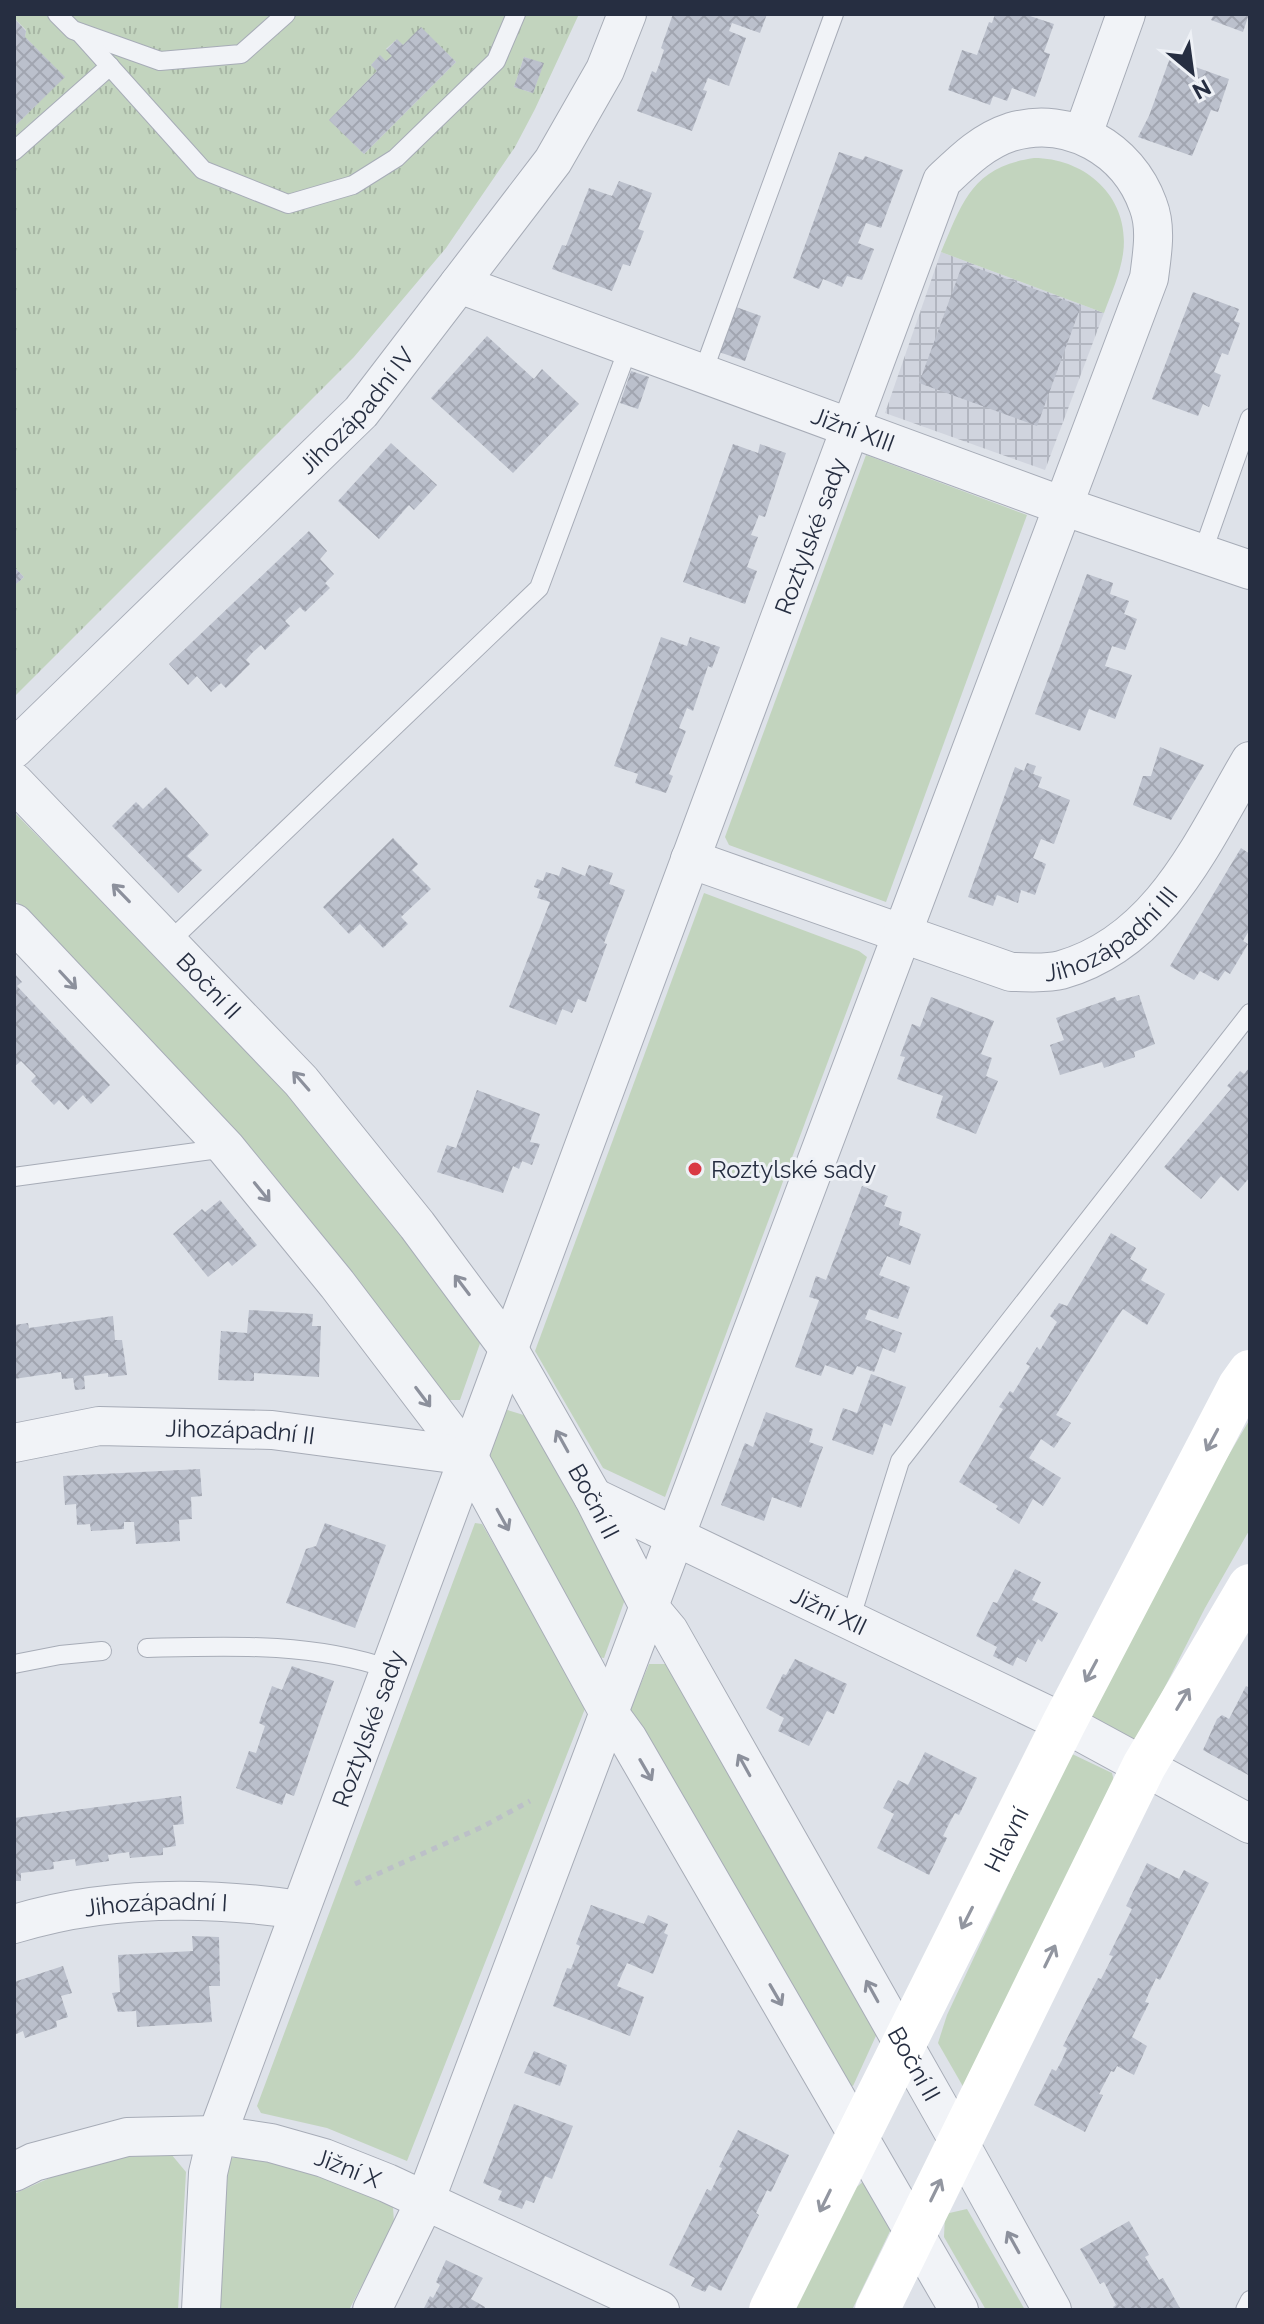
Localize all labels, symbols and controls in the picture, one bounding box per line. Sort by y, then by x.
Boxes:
north arrow [1152,32,1232,112]
text: N [1188,74,1215,105]
street label: Jihozápadní IV [292,341,420,479]
street label: Jižní XIII [808,400,899,457]
street label: Roztylské sady [768,453,853,618]
street label: Jihozápadní III [1043,881,1183,987]
one-way arrow [112,884,131,903]
street label: Boční II [171,946,248,1025]
one-way arrow [58,970,77,990]
one-way arrow [292,1072,310,1092]
place label: Roztylské sady [711,1155,876,1184]
marker: Roztylské sady [686,1160,704,1178]
one-way arrow [253,1182,271,1202]
one-way arrow [454,1274,471,1296]
one-way arrow [414,1385,431,1407]
street label: Jihozápadní II [165,1413,317,1450]
one-way arrow [1203,1428,1219,1452]
one-way arrow [553,1430,569,1454]
street label: Boční II [562,1458,626,1543]
one-way arrow [496,1508,512,1531]
street label: Jižní XII [787,1580,872,1641]
street label: Roztylské sady [326,1646,410,1811]
one-way arrow [1083,1658,1099,1682]
one-way arrow [1175,1688,1191,1711]
one-way arrow [736,1754,752,1777]
one-way arrow [638,1758,654,1781]
street label: Hlavní [978,1801,1035,1877]
street label: Jihozápadní I [82,1886,229,1922]
one-way arrow [958,1906,974,1930]
one-way arrow [1043,1945,1058,1969]
one-way arrow [864,1980,879,2004]
one-way arrow [768,1983,784,2006]
street label: Boční II [882,2021,947,2106]
street label: Jižní X [312,2142,386,2194]
one-way arrow [929,2178,944,2202]
one-way arrow [817,2188,832,2212]
one-way arrow [1005,2231,1021,2254]

